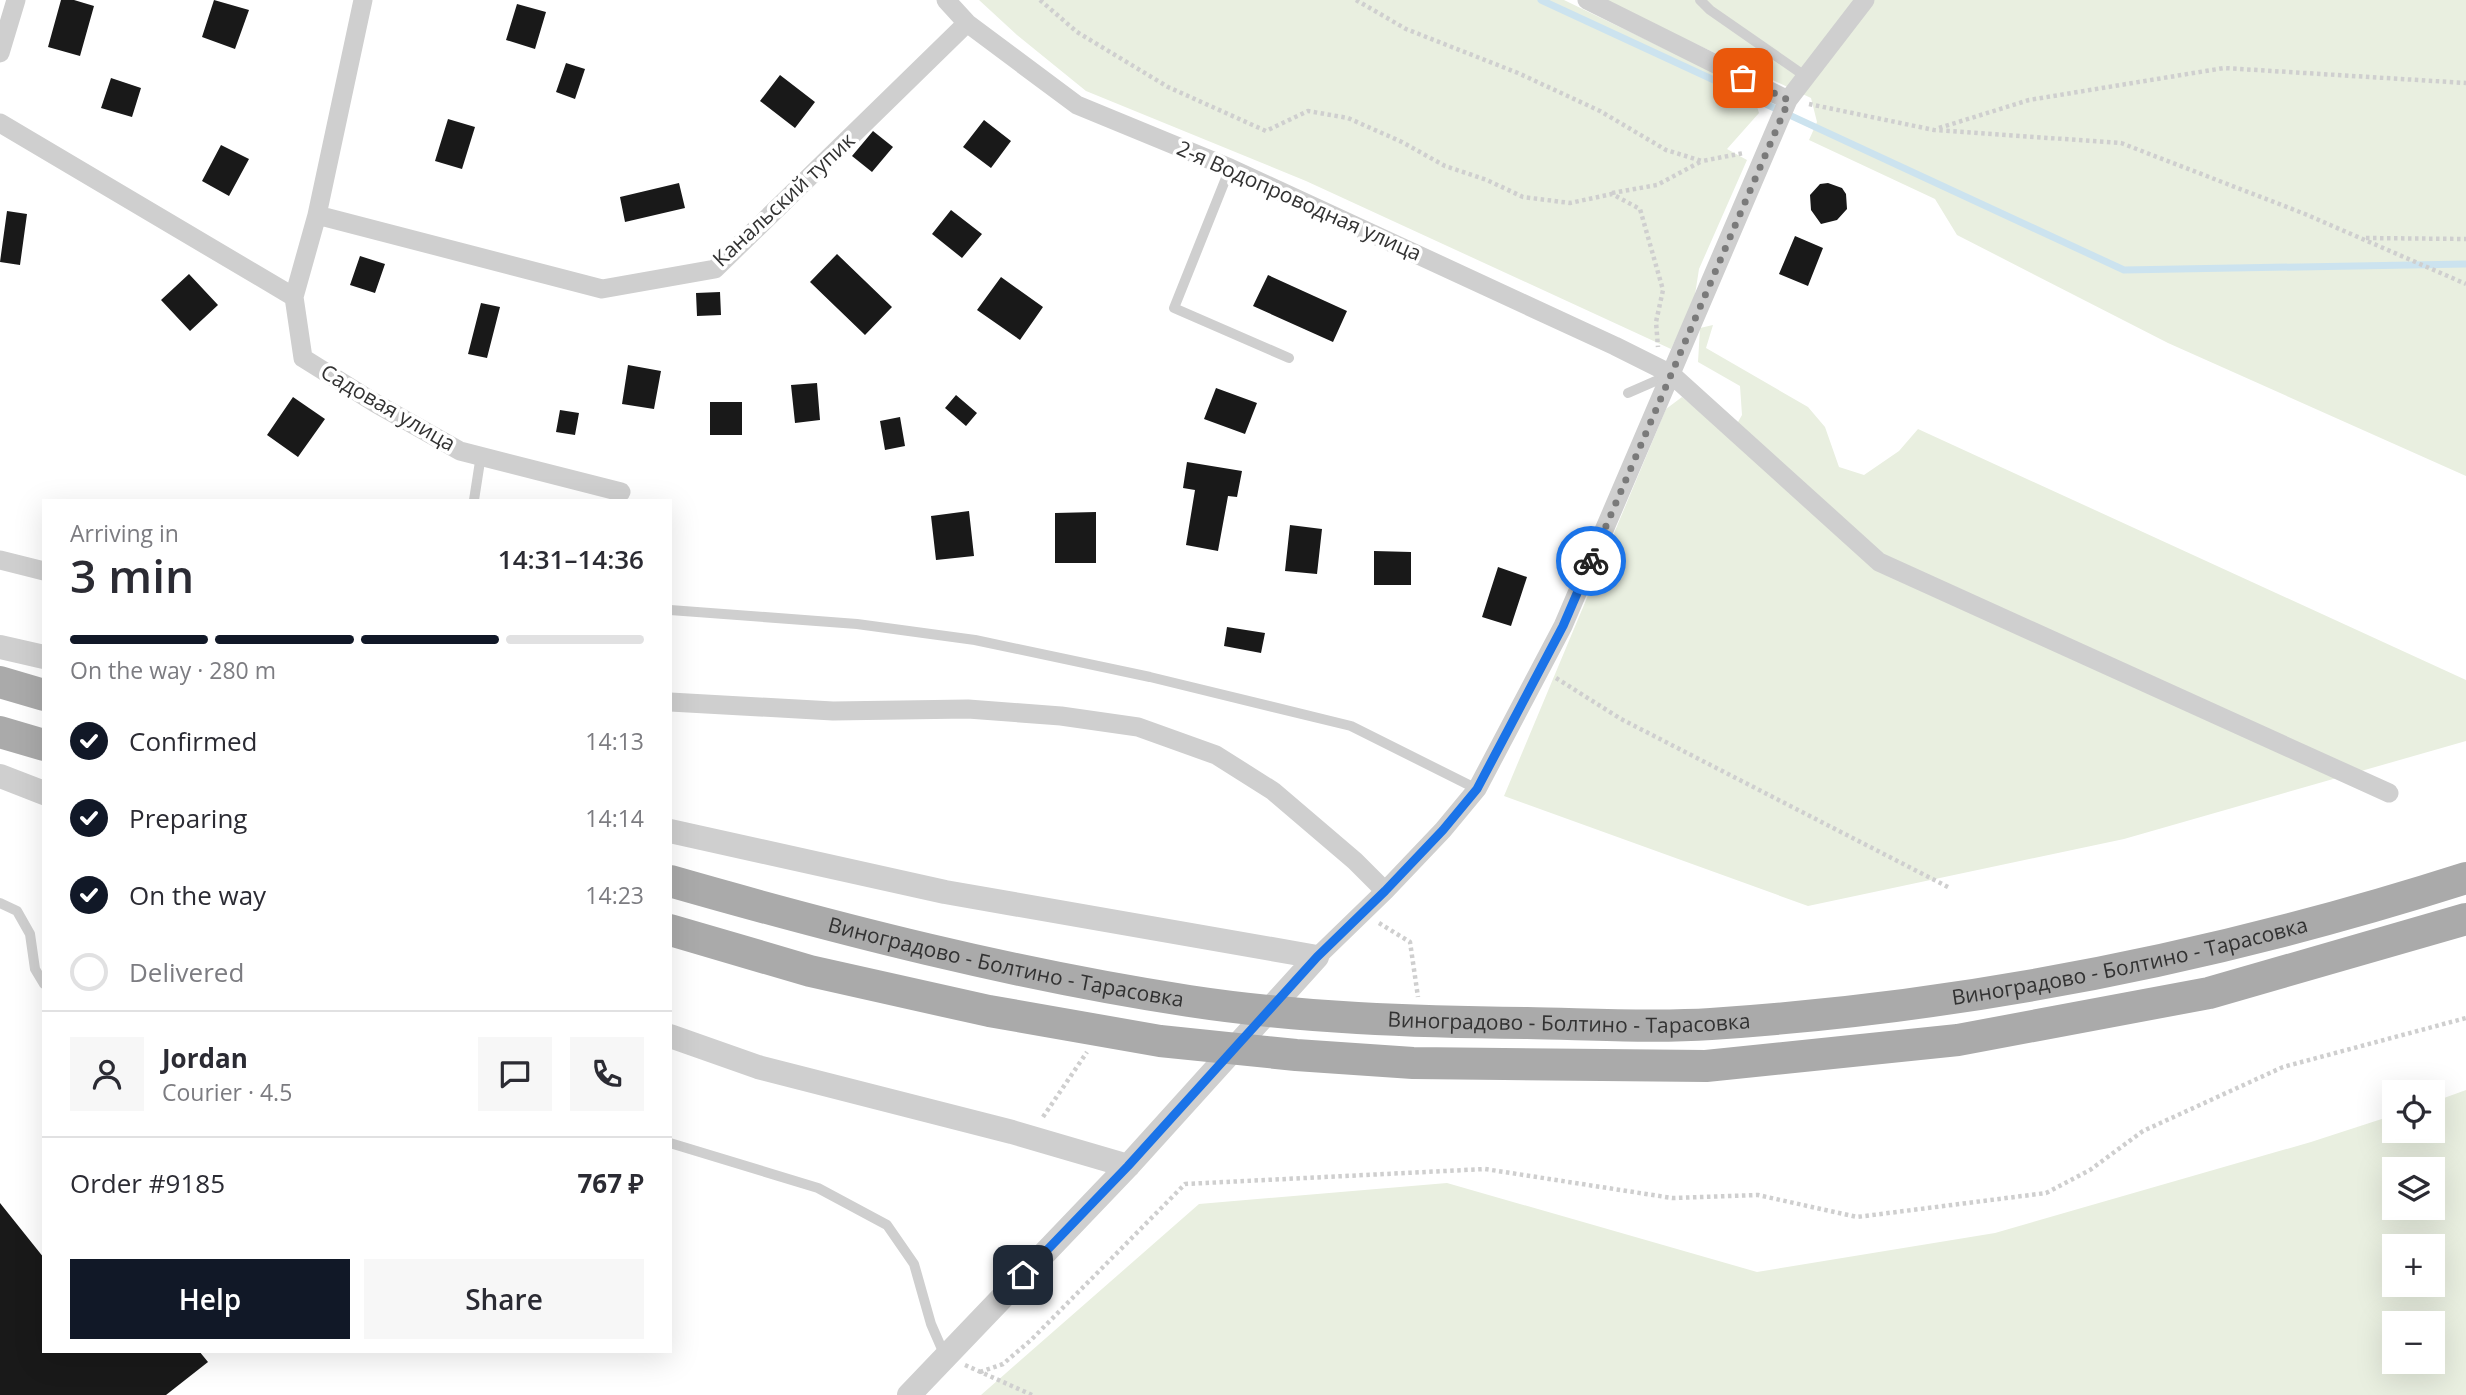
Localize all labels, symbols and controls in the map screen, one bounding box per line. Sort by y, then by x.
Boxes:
pin [1713,48,1773,108]
icon: bag [1724,59,1762,97]
street label: Канальский тупик [706,126,860,272]
street label: 2-я Водопроводная улица [1173,133,1426,267]
street label: Садовая улица [316,357,461,457]
text: Arriving in [70,517,179,549]
courier [1556,526,1626,596]
text: 14:31–14:36 [498,541,644,577]
icon: bike [1572,542,1610,580]
text: 3 min [70,544,194,606]
text: On the way · 280 m [70,654,276,686]
icon: check [70,722,108,760]
text: Confirmed [129,723,257,759]
text: 14:13 [585,725,644,757]
icon: check [70,799,108,837]
text: Preparing [129,800,247,836]
text: 14:14 [585,802,644,834]
icon: check [70,876,108,914]
text: On the way [129,877,266,913]
text: 14:23 [585,879,644,911]
street label: Виноградово - Болтино - Тарасовка [825,910,1186,1013]
street label: Виноградово - Болтино - Тарасовка [1950,910,2311,1011]
text: Delivered [129,954,244,990]
street label: Виноградово - Болтино - Тарасовка [1387,1005,1751,1039]
button: person [70,1037,144,1111]
button: chat [478,1037,552,1111]
button: phone [570,1037,644,1111]
text: Jordan [162,1040,248,1076]
text: Courier · 4.5 [162,1076,292,1108]
map controls [2382,1080,2445,1374]
button: locate [2382,1080,2445,1143]
button: layers [2382,1157,2445,1220]
text: Order #9185 [70,1165,225,1201]
text: 767 ₽ [578,1165,644,1201]
button: + [2382,1234,2445,1297]
pin [993,1245,1053,1305]
icon: home [1004,1256,1042,1294]
button: Help [70,1259,350,1339]
button: Share [364,1259,644,1339]
button: − [2382,1311,2445,1374]

